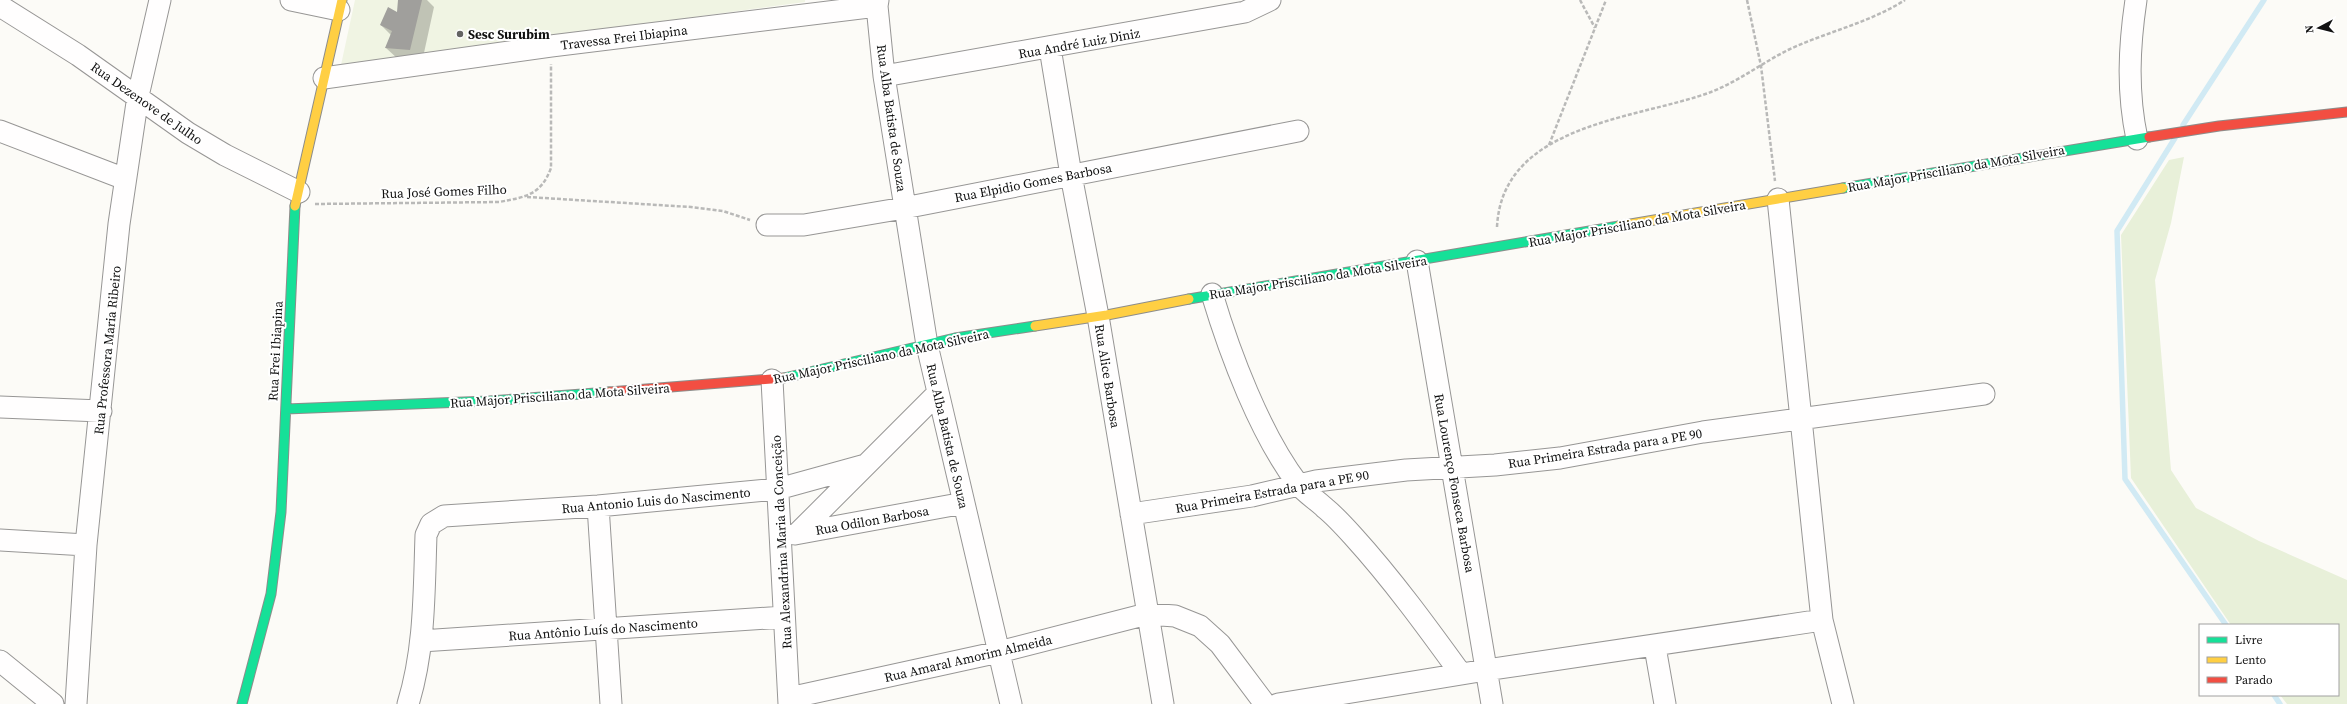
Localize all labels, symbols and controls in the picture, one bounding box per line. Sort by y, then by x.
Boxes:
north arrow [2299,8,2339,48]
street label: Travessa Frei Ibiapina [560,21,689,54]
street label: Rua André Luiz Diniz [1017,24,1141,63]
text: N [2302,24,2318,34]
place label: Sesc Surubim [468,26,550,43]
marker: Sesc Surubim [455,29,465,39]
street label: Rua Alba Batista de Souza [873,43,910,193]
street label: Rua Dezenove de Julho [87,58,206,148]
street label: Rua Major Prisciliano da Mota Silveira [1846,141,2066,196]
street label: Rua Elpidio Gomes Barbosa [953,159,1114,206]
street label: Rua José Gomes Filho [381,181,507,202]
street label: Rua Major Prisciliano da Mota Silveira [1527,196,1747,251]
street label: Rua Major Prisciliano da Mota Silveira [1208,252,1429,303]
street label: Rua Professora Maria Ribeiro [90,265,125,435]
street label: Rua Frei Ibiapina [264,300,287,402]
street label: Rua Alice Barbosa [1091,323,1124,430]
street label: Rua Major Prisciliano da Mota Silveira [772,325,991,388]
street label: Rua Alba Batista de Souza [923,362,973,511]
street label: Rua Major Prisciliano da Mota Silveira [450,379,671,412]
street label: Rua Lourenço Fonseca Barbosa [1430,392,1479,574]
street label: Rua Primeira Estrada para a PE 90 [1507,425,1703,472]
street label: Rua Alexandrina Maria da Conceição [767,435,796,649]
street label: Rua Primeira Estrada para a PE 90 [1174,466,1370,517]
street label: Rua Antonio Luis do Nascimento [561,484,751,517]
street label: Rua Odilon Barbosa [814,502,931,539]
street label: Rua Antônio Luís do Nascimento [508,614,698,645]
legend [2199,624,2339,696]
street label: Rua Amaral Amorim Almeida [883,631,1054,686]
text: Livre [2235,632,2263,648]
text: Lento [2235,652,2266,668]
text: Parado [2235,672,2273,688]

